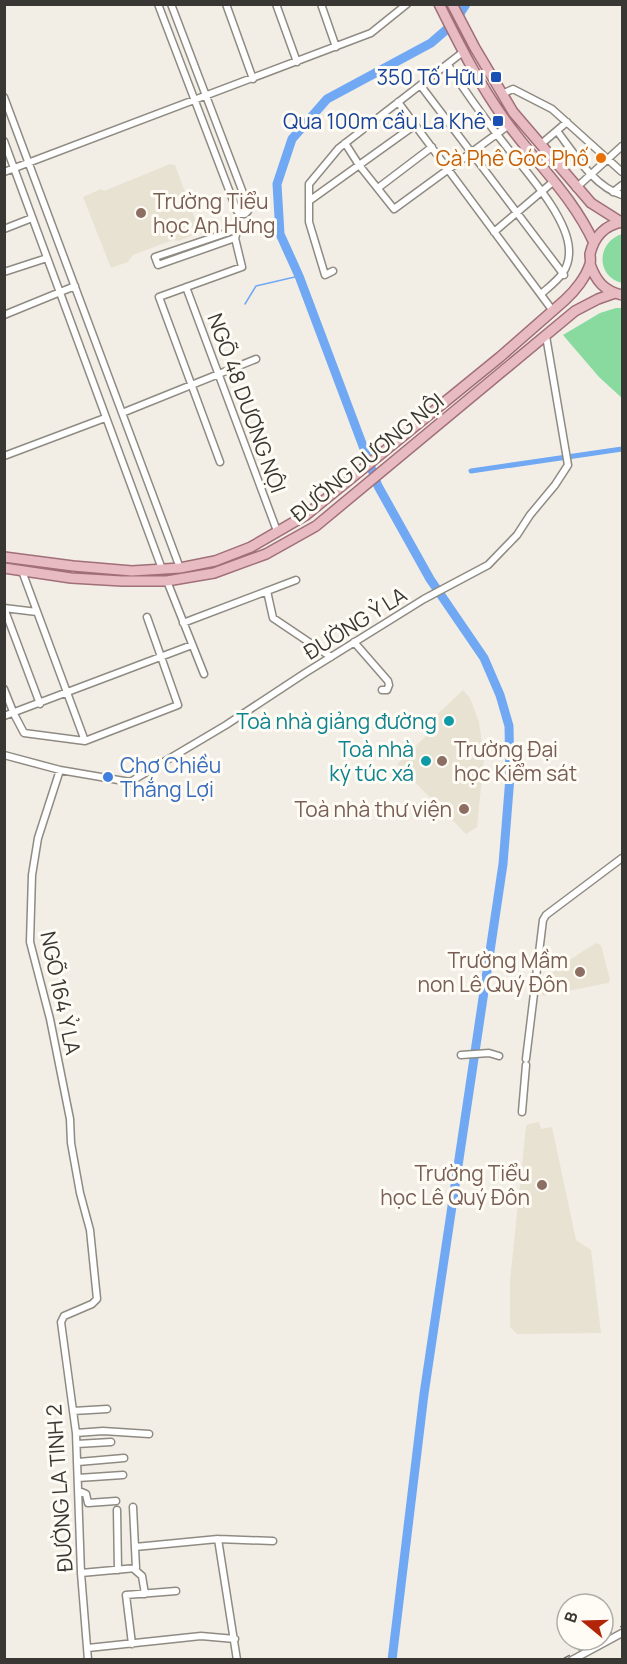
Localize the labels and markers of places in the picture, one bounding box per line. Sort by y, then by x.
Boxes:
place label: 350 Tố Hữu [376,63,484,91]
marker: 350 Tố Hữu [489,70,503,84]
place label: Qua 100m cầu La Khê [283,107,486,135]
marker: Qua 100m cầu La Khê [491,114,505,128]
place label: Cà Phê Góc Phố [436,144,589,172]
marker: Cà Phê Góc Phố [594,151,608,165]
place label: Trường Tiểu học An Hưng [153,187,275,239]
marker: Trường Tiểu học An Hưng [134,206,148,220]
place label: Toà nhà giảng đường [236,707,437,735]
marker: Toà nhà giảng đường [442,714,456,728]
place label: Toà nhà ký túc xá [329,735,414,787]
place label: Trường Đại học Kiểm sát [454,735,577,787]
place label: Chợ Chiều Thắng Lợi [120,751,221,803]
marker: Toà nhà ký túc xá [419,754,433,768]
marker: Trường Đại học Kiểm sát [435,754,449,768]
marker: Chợ Chiều Thắng Lợi [101,770,115,784]
place label: Toà nhà thư viện [294,795,452,823]
marker: Toà nhà thư viện [457,802,471,816]
place label: Trường Mầm non Lê Quý Đôn [417,946,568,998]
marker: Trường Mầm non Lê Quý Đôn [573,965,587,979]
place label: Trường Tiểu học Lê Quý Đôn [380,1159,530,1211]
marker: Trường Tiểu học Lê Quý Đôn [535,1178,549,1192]

